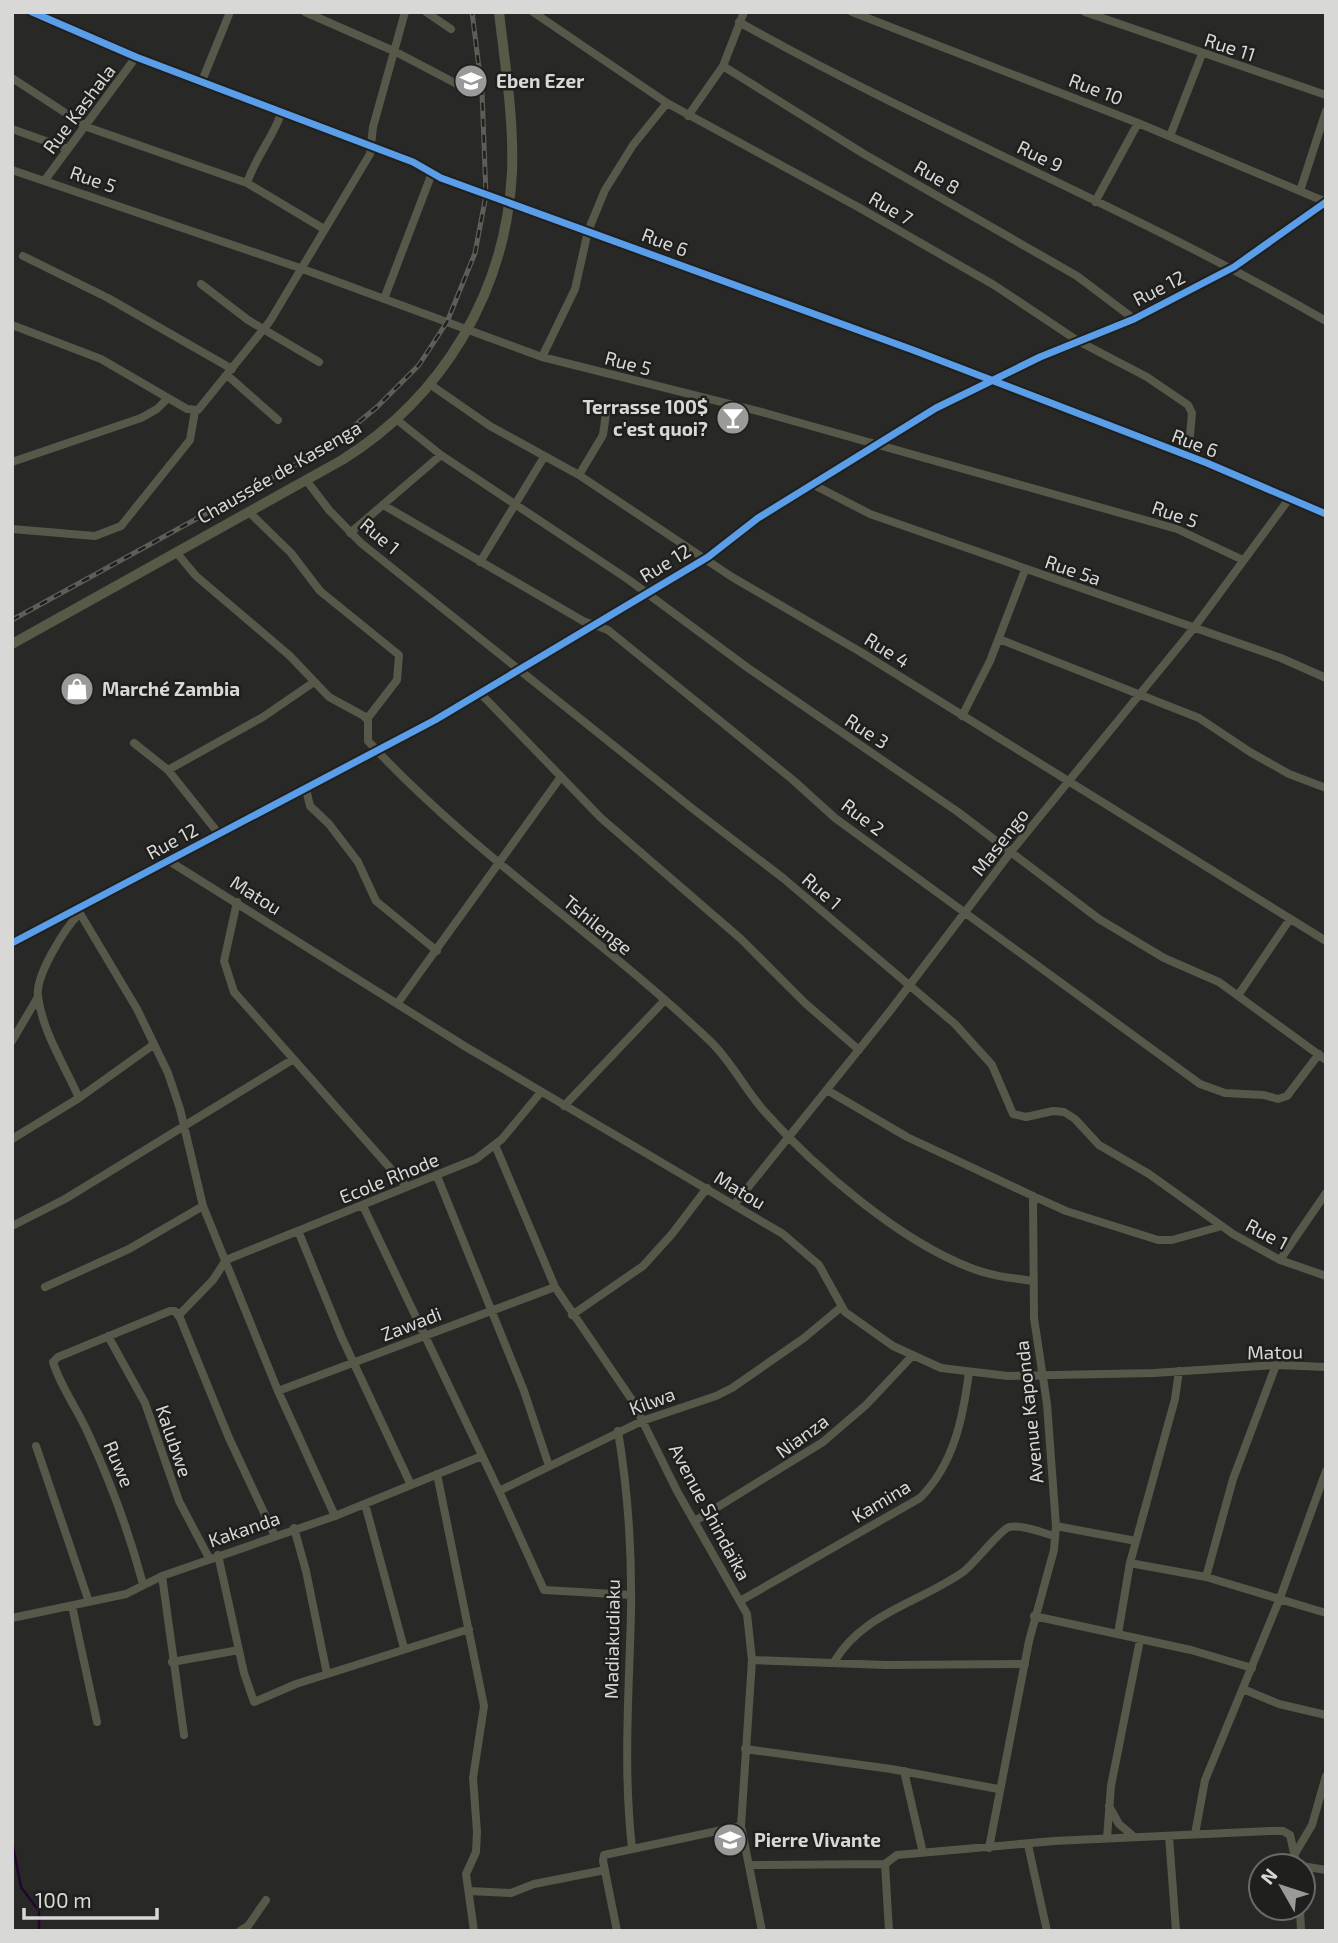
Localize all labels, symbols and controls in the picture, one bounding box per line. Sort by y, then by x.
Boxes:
street label: Rue 11 [1202,28,1259,66]
street label: Rue Kashala [38,60,120,158]
school or university icon: Eben Ezer [452,62,490,100]
street label: Rue 10 [1066,68,1126,109]
place label: Eben Ezer [496,69,584,92]
street label: Rue 9 [1014,135,1067,176]
street label: Rue 8 [910,154,964,199]
street label: Rue 5 [67,160,119,197]
street label: Rue 7 [865,186,917,229]
street label: Rue 6 [639,222,692,261]
street label: Rue 12 [1129,265,1189,310]
street label: Rue 5 [602,345,654,380]
place label: Terrasse 100$ c'est quoi? [583,395,708,440]
bar icon: Terrasse 100$ c'est quoi? [714,399,752,437]
street label: Chaussée de Kasenga [193,415,365,528]
street label: Rue 6 [1169,423,1222,462]
street label: Rue 5 [1149,495,1201,532]
street label: Rue 1 [356,512,405,559]
street label: Rue 12 [635,538,694,587]
street label: Rue 5a [1042,549,1104,590]
street label: Rue 4 [861,627,914,672]
shop icon: Marché Zambia [58,670,96,708]
place label: Marché Zambia [102,677,240,700]
street label: Rue 3 [841,708,893,753]
street label: Rue 2 [837,793,889,840]
street label: Masengo [966,803,1033,880]
street label: Rue 12 [142,817,202,864]
street label: Rue 1 [798,867,847,914]
street label: Matou [226,870,286,919]
street label: Tshilenge [559,890,637,959]
street label: Ecole Rhode [336,1147,442,1208]
street label: Matou [710,1165,770,1214]
street label: Rue 1 [1242,1213,1292,1254]
street label: Zawadi [377,1302,444,1346]
street label: Avenue Kaponda [1010,1339,1047,1485]
street label: Matou [1247,1340,1303,1363]
street label: Kilwa [626,1382,678,1419]
street label: Kalubwe [151,1402,198,1480]
street label: Nianza [771,1409,833,1462]
street label: Ruwe [99,1437,139,1491]
street label: Avenue Shindaïka [665,1439,756,1584]
street label: Kamina [847,1474,914,1527]
street label: Kakanda [205,1506,283,1551]
street label: Madiakudiaku [599,1579,624,1699]
school or university icon: Pierre Vivante [711,1821,749,1859]
place label: Pierre Vivante [754,1828,881,1851]
north arrow [1247,1852,1317,1922]
text: N [1255,1863,1282,1889]
scale bar [24,1876,158,1920]
text: 100 m [35,1887,92,1912]

